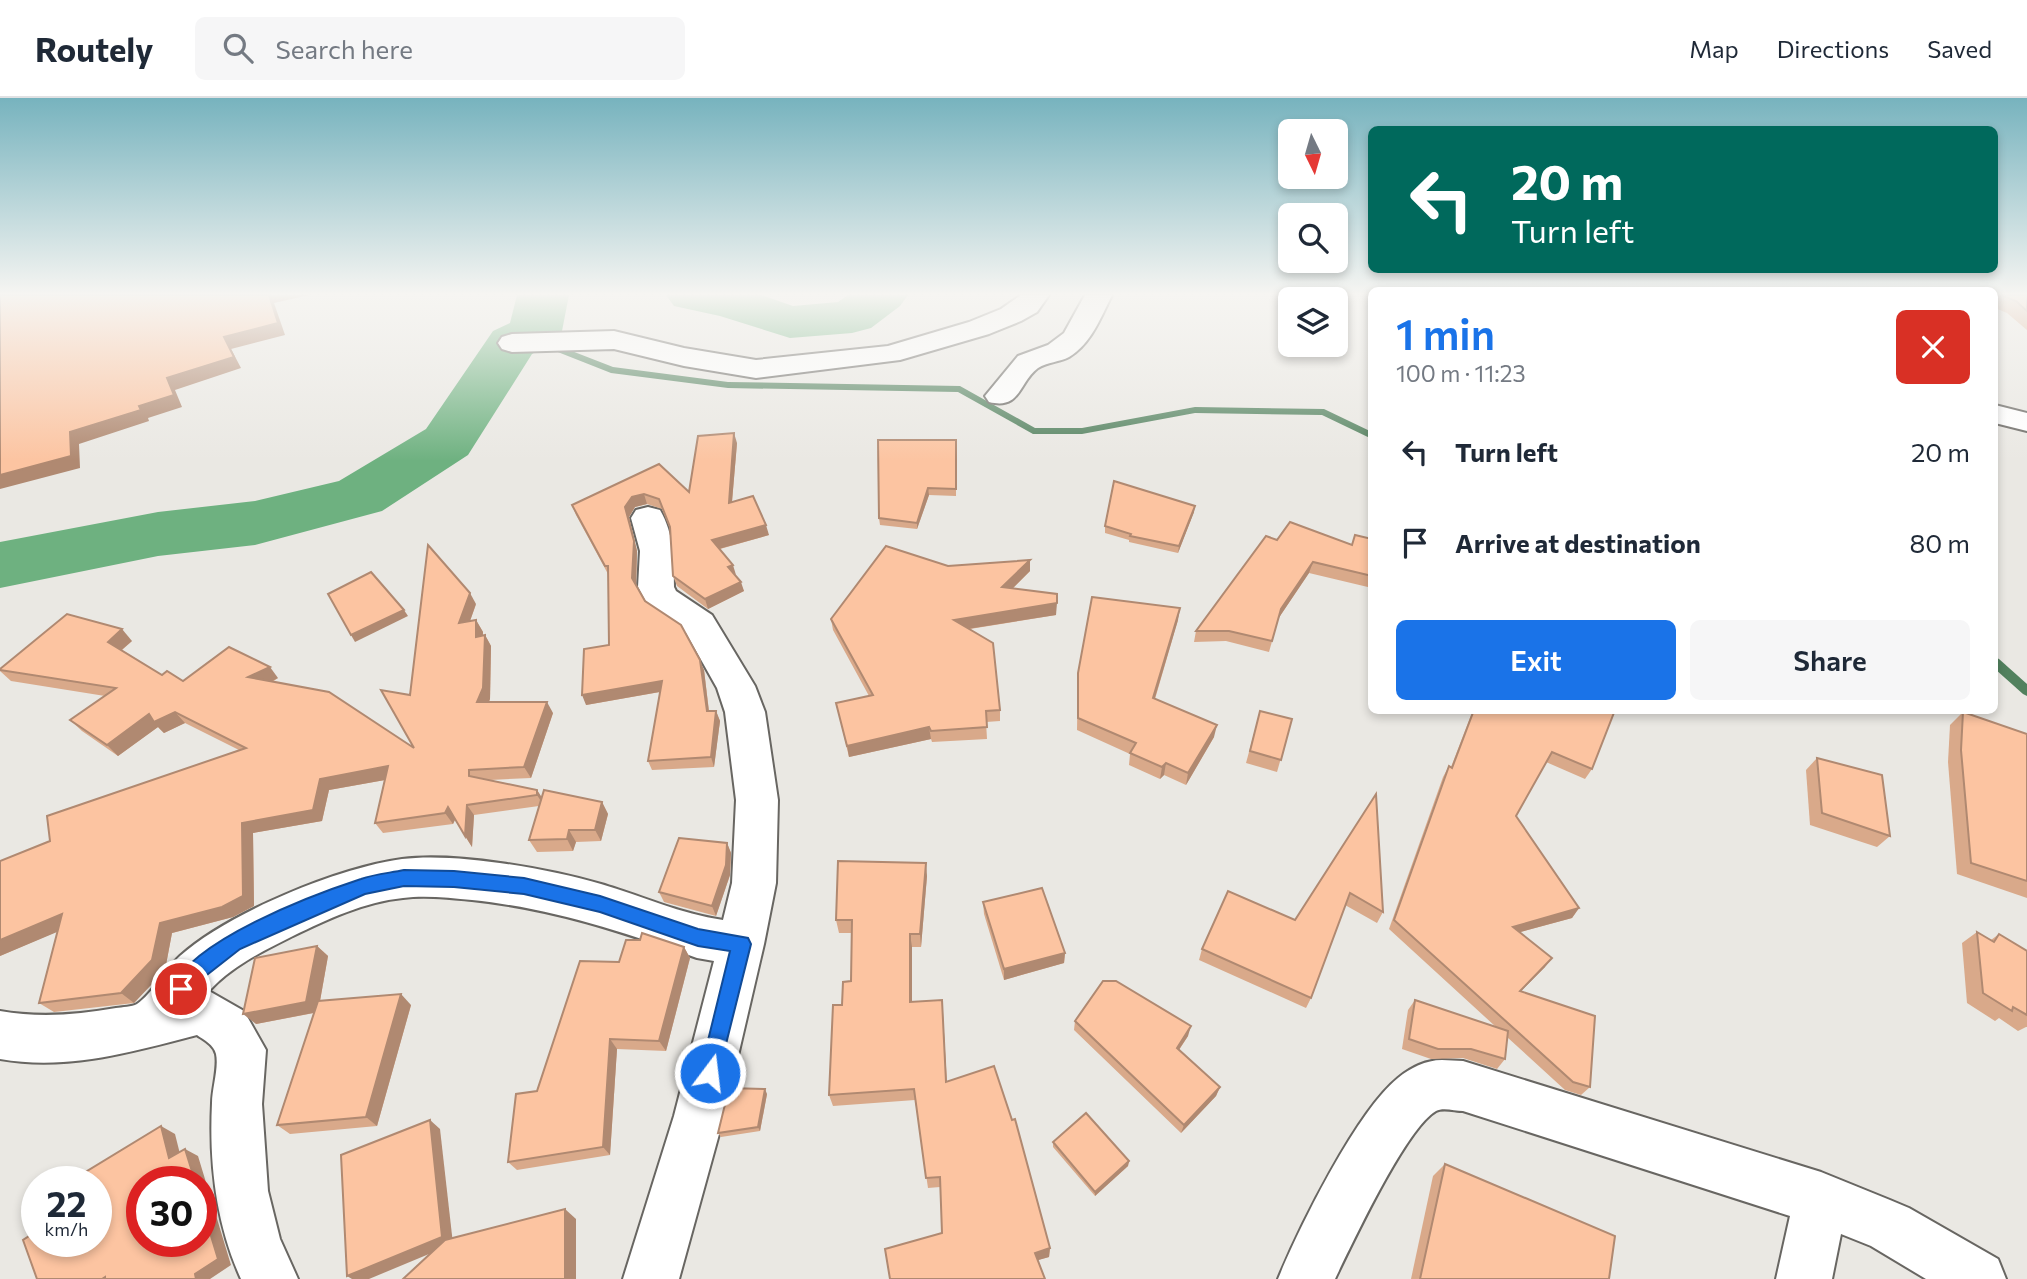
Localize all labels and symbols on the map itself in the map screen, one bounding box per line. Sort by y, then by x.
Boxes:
north arrow [1278,119,1348,189]
pin [151,959,211,1019]
position arrow [673,1036,747,1110]
speed limit sign: 30 [126,1166,217,1257]

